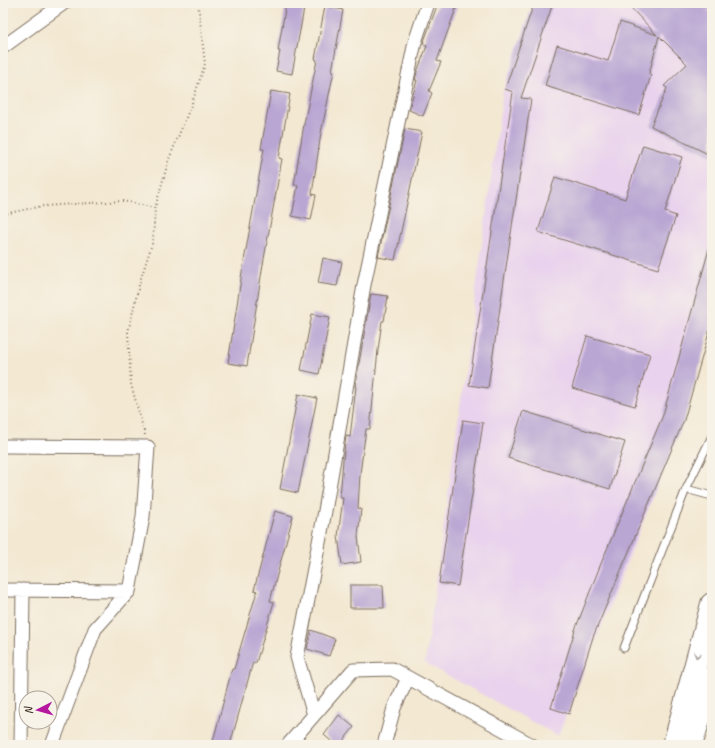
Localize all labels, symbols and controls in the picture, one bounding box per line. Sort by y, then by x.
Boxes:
one-way arrow [694,652,702,659]
north arrow [18,690,58,730]
text: N [21,705,35,715]

